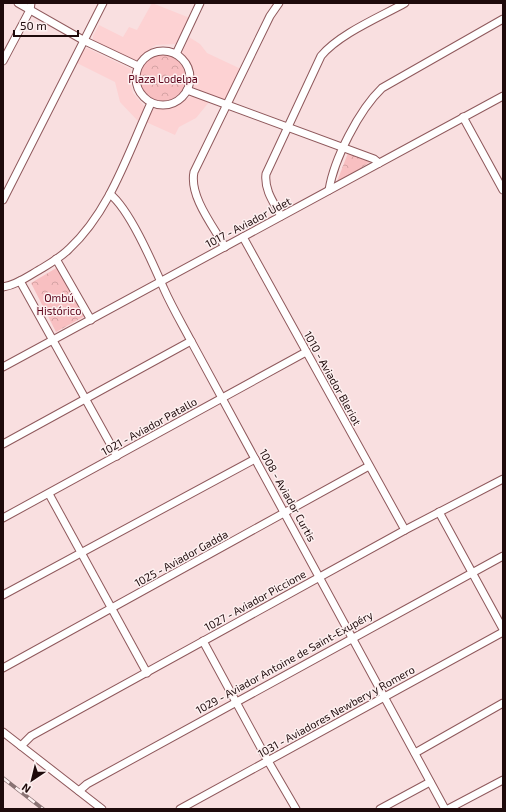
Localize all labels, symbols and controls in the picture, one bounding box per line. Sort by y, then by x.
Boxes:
scale bar [14,12,78,38]
text: 50 m [20,18,47,32]
park label: Plaza Lodelpa [128,72,198,85]
street label: 1017 - Aviador Udet [203,194,293,250]
park label: Ombú Histórico [37,291,81,317]
street label: 1010 - Aviador Bleriot [302,329,364,427]
street label: 1021 - Aviador Patallo [99,394,199,458]
street label: 1008 - Aviador Curtis [257,446,319,544]
street label: 1025 - Aviador Gadda [132,527,230,589]
street label: 1027 - Aviador Piccione [202,567,308,633]
street label: 1029 - Aviador Antoine de Saint-Exupéry [193,608,375,716]
street label: 1031 - Aviadores Newbery y Romero [255,662,417,760]
north arrow [12,760,52,800]
text: N [19,781,33,796]

